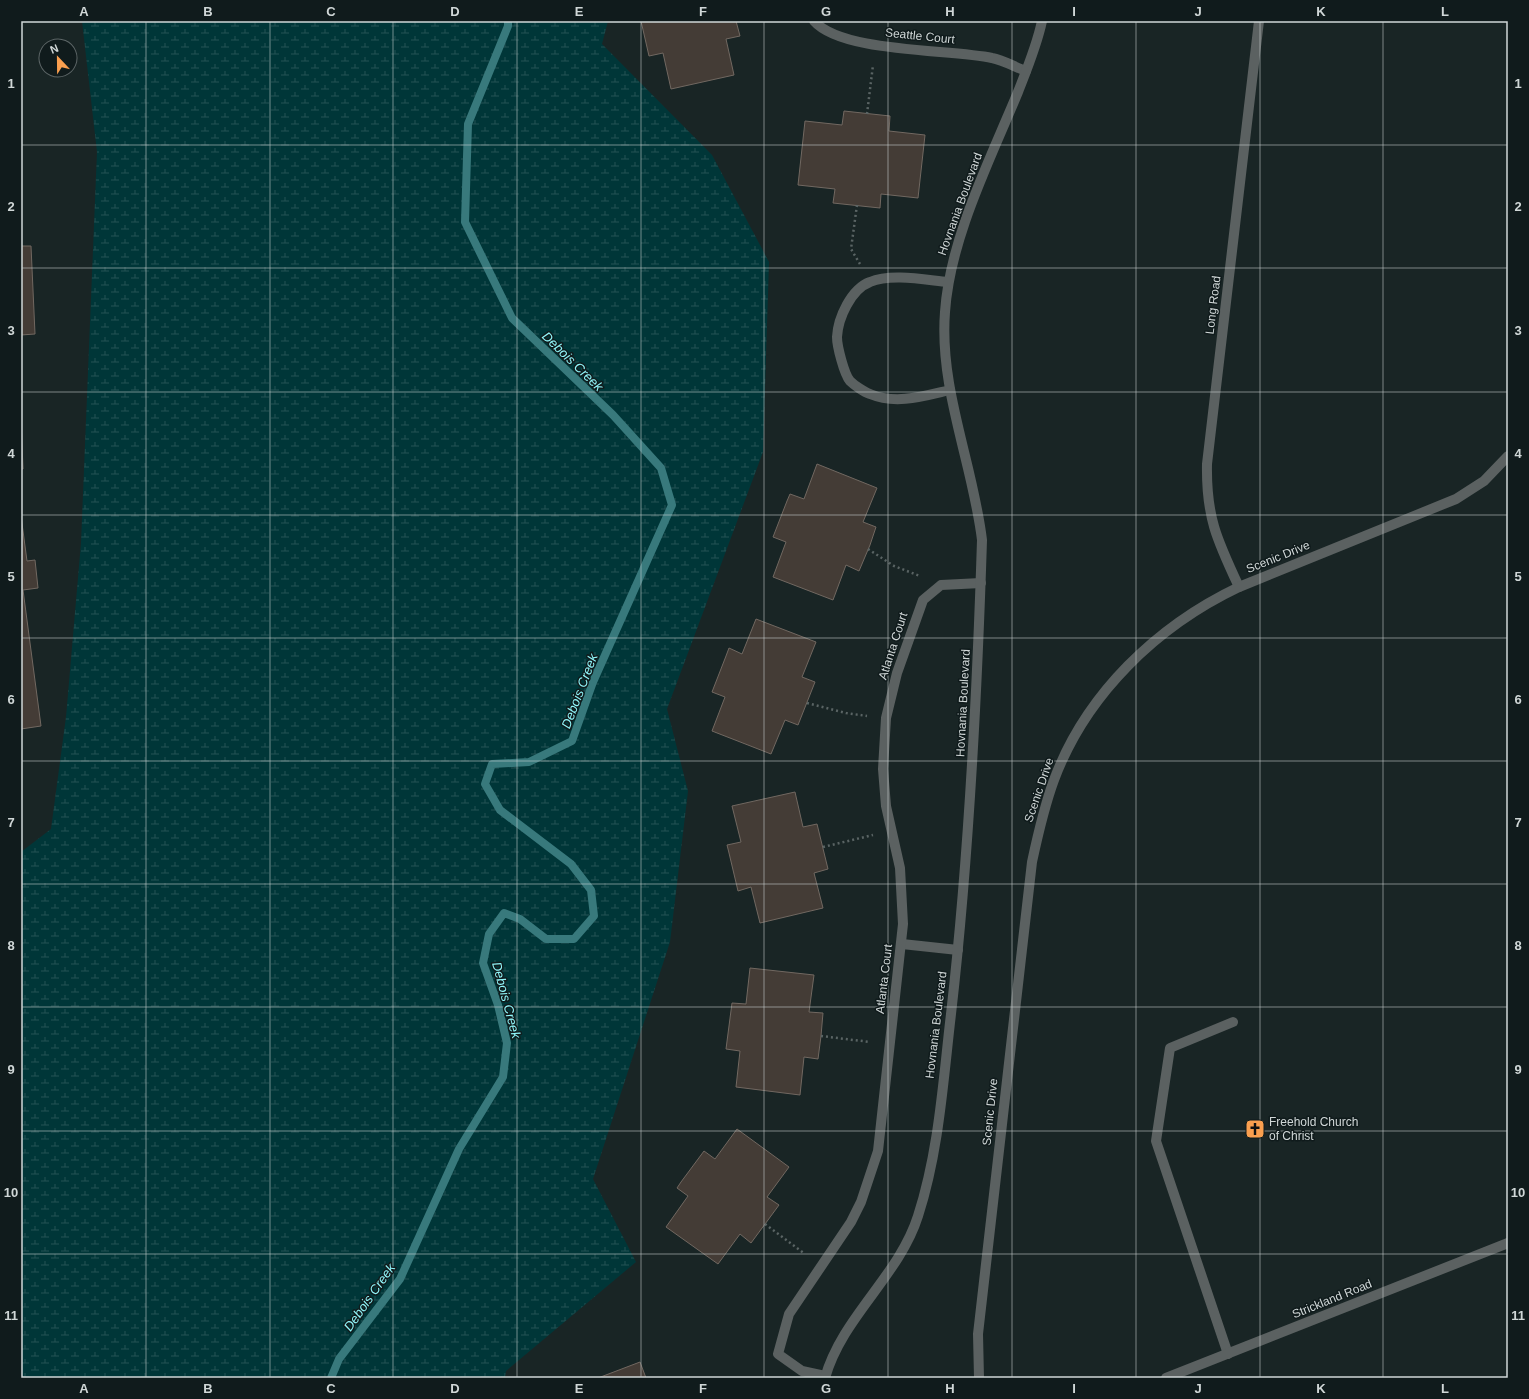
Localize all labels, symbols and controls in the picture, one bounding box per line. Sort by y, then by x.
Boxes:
text: A [79,4,89,19]
text: B [203,4,213,19]
text: C [326,4,336,19]
text: D [450,4,460,19]
text: E [575,4,584,19]
text: F [699,4,707,19]
text: G [821,4,831,19]
text: H [945,4,955,19]
text: I [1072,4,1076,19]
text: J [1194,4,1202,19]
text: K [1316,4,1326,19]
text: L [1441,4,1449,19]
street label: Seattle Court [884,25,956,47]
north arrow [38,38,78,78]
text: N [48,42,60,56]
text: 1 [7,76,15,91]
text: 1 [1514,76,1522,91]
street label: Hovnania Boulevard [935,151,985,257]
text: 2 [7,199,15,214]
text: 2 [1514,199,1522,214]
street label: Long Road [1202,275,1224,335]
text: 3 [7,323,15,338]
text: 3 [1514,323,1522,338]
water label: Debois Creek [539,329,607,395]
text: 4 [7,446,15,461]
text: 4 [1514,446,1522,461]
street label: Scenic Drive [1244,538,1312,576]
text: 5 [7,569,15,584]
text: 5 [1514,569,1522,584]
street label: Atlanta Court [876,610,911,681]
street label: Hovnania Boulevard [953,649,973,757]
water label: Debois Creek [558,650,601,731]
text: 6 [7,692,15,707]
text: 6 [1514,692,1522,707]
street label: Scenic Drive [1021,756,1057,824]
text: 7 [7,815,15,830]
text: 7 [1514,815,1522,830]
text: 8 [7,938,15,953]
text: 8 [1514,938,1522,953]
street label: Atlanta Court [873,943,895,1015]
water label: Debois Creek [489,960,524,1042]
street label: Hovnania Boulevard [922,971,950,1079]
text: 9 [7,1062,15,1077]
text: 9 [1514,1062,1522,1077]
street label: Scenic Drive [980,1077,1001,1146]
place label: Freehold Church of Christ [1269,1115,1358,1143]
church icon: Freehold Church of Christ [1244,1118,1266,1140]
text: 10 [4,1185,18,1200]
text: 10 [1511,1185,1525,1200]
water label: Debois Creek [341,1260,399,1334]
street label: Strickland Road [1290,1277,1374,1321]
text: 11 [4,1308,18,1323]
text: 11 [1511,1308,1525,1323]
text: A [79,1381,89,1396]
text: B [203,1381,213,1396]
text: C [326,1381,336,1396]
text: D [450,1381,460,1396]
text: E [575,1381,584,1396]
text: F [699,1381,707,1396]
text: G [821,1381,831,1396]
text: H [945,1381,955,1396]
text: I [1072,1381,1076,1396]
text: J [1194,1381,1202,1396]
text: K [1316,1381,1326,1396]
text: L [1441,1381,1449,1396]

